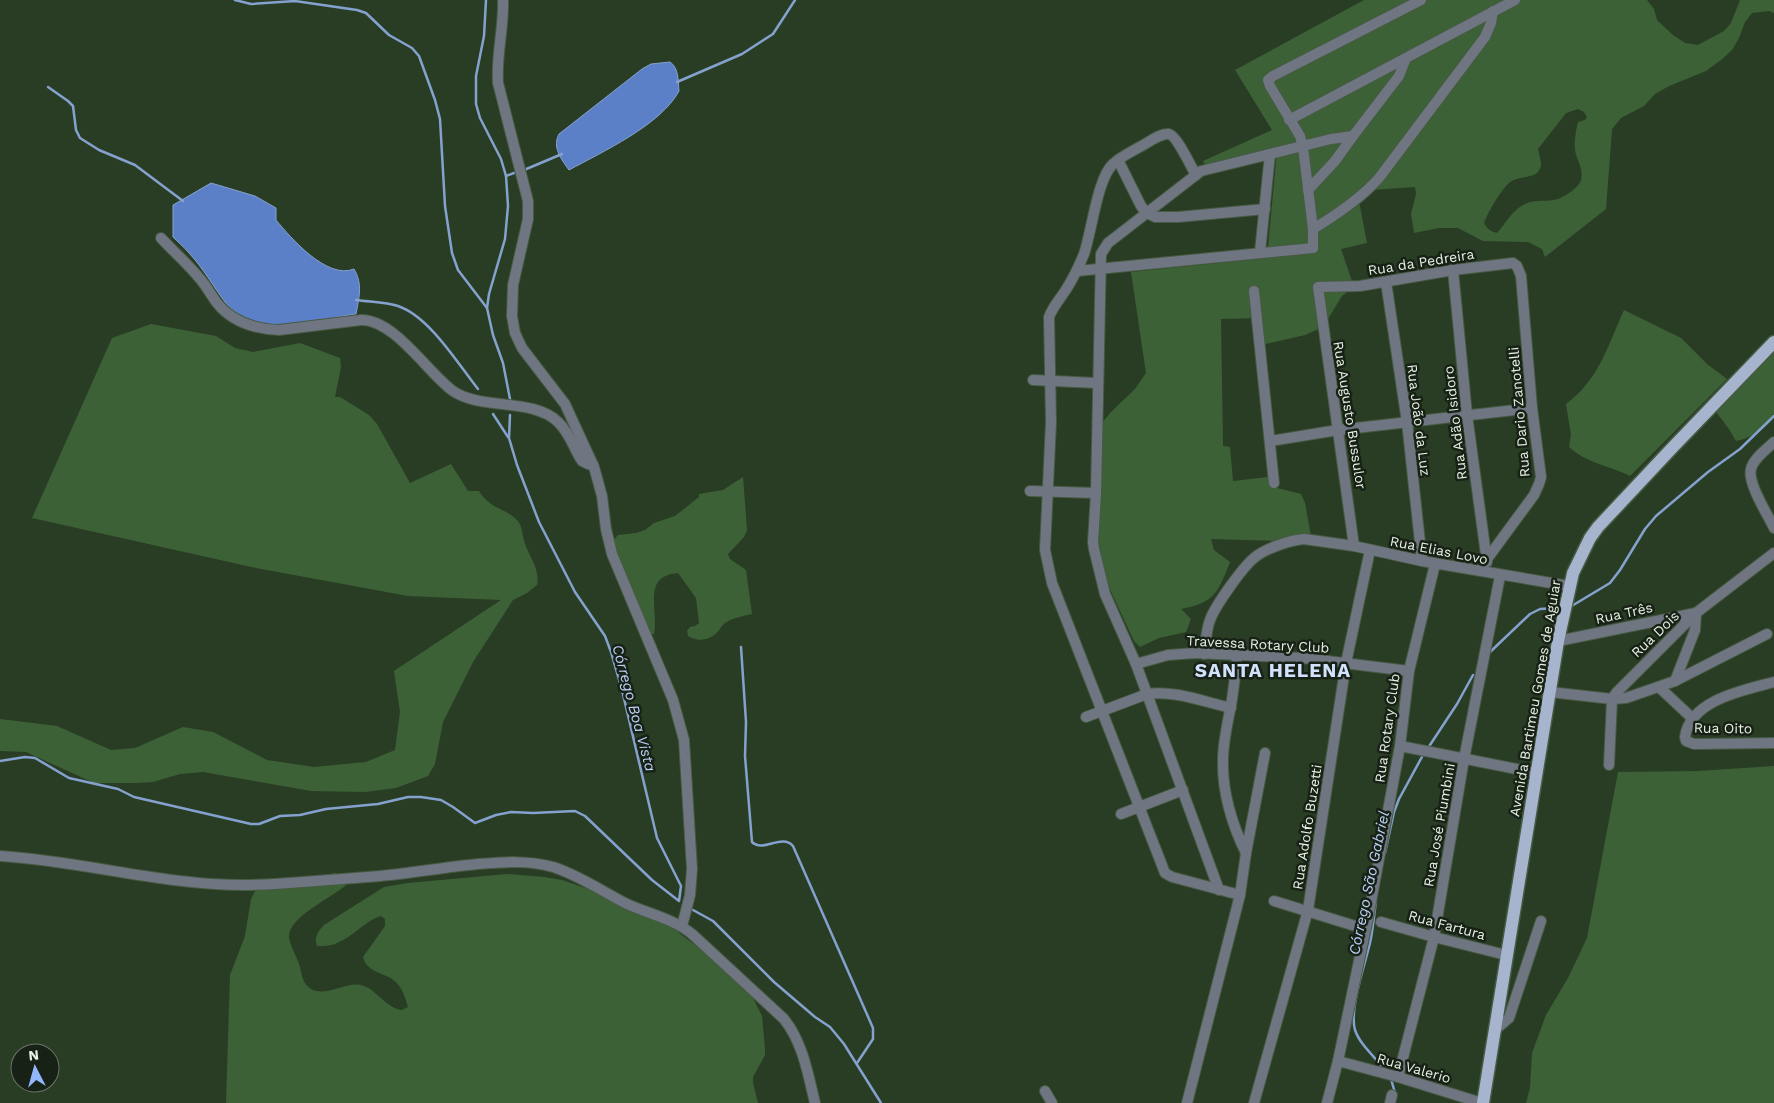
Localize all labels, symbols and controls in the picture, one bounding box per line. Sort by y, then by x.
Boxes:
street label: Rua da Pedreira [1367,246,1475,278]
street label: Rua Augusto Bussulor [1330,340,1370,490]
street label: Rua Dario Zanotelli [1505,346,1533,478]
street label: Rua João da Luz [1404,363,1434,477]
street label: Rua Adão Isidoro [1440,365,1470,481]
street label: Rua Elias Lovo [1389,533,1489,567]
street label: Avenida Bartimeu Gomes de Aguiar [1506,578,1564,818]
street label: Rua Três [1594,599,1654,627]
street label: Rua Dois [1628,607,1682,661]
street label: Travessa Rotary Club [1186,632,1330,656]
water label: Córrego Boa Vista [608,643,660,773]
district label: SANTA HELENA [1195,659,1351,682]
street label: Rua Rotary Club [1371,672,1403,784]
street label: Rua Oito [1694,719,1752,737]
street label: Rua José Piumbini [1420,762,1458,888]
street label: Rua Adolfo Buzetti [1289,763,1325,891]
water label: Córrego São Gabriel [1345,809,1393,957]
street label: Rua Fartura [1407,907,1487,943]
north arrow [10,1043,60,1093]
text: N [28,1047,40,1064]
street label: Rua Valerio [1375,1050,1453,1086]

